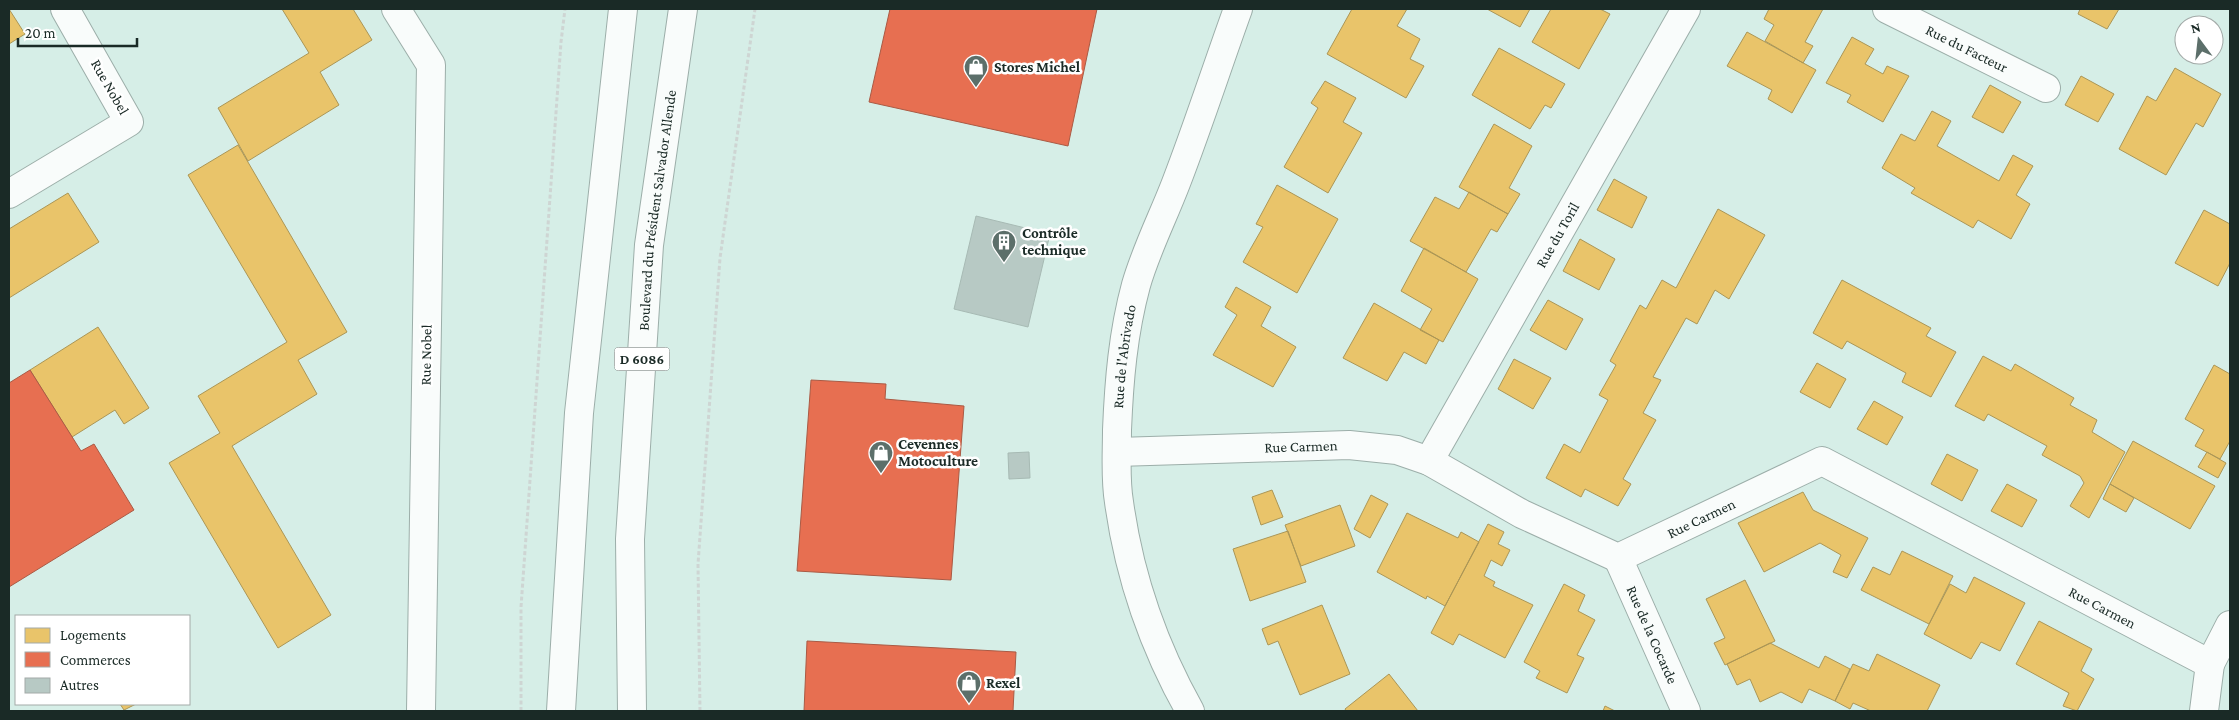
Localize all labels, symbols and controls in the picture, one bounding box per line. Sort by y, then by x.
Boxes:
scale bar [18,15,136,47]
north arrow [2174,15,2224,65]
text: N [2189,18,2203,36]
street label: Rue du Facteur [1923,22,2011,76]
text: 20 m [25,25,56,41]
shop icon: Stores Michel [963,54,989,88]
street label: Rue Nobel [88,57,132,117]
place label: Stores Michel [994,59,1081,75]
street label: Boulevard du Président Salvador Allende [635,88,679,331]
street label: Rue du Toril [1533,199,1582,270]
place label: Contrôle technique [1022,225,1086,258]
building icon: Contrôle technique [991,229,1017,263]
street label: Rue de l'Abrivado [1110,303,1139,409]
street label: Rue Nobel [417,324,435,386]
road number: D 6086 [614,348,670,370]
place label: Cevennes Motoculture [898,436,978,469]
street label: Rue Carmen [1264,437,1338,456]
shop icon: Cevennes Motoculture [868,440,894,474]
street label: Rue Carmen [1665,495,1738,541]
street label: Rue de la Cocarde [1623,583,1681,687]
street label: Rue Carmen [2066,584,2138,632]
legend [15,615,190,705]
text: Logements [60,627,126,644]
text: Commerces [60,652,131,668]
shop icon: Rexel [956,670,982,704]
place label: Rexel [986,675,1021,691]
text: Autres [60,677,99,693]

